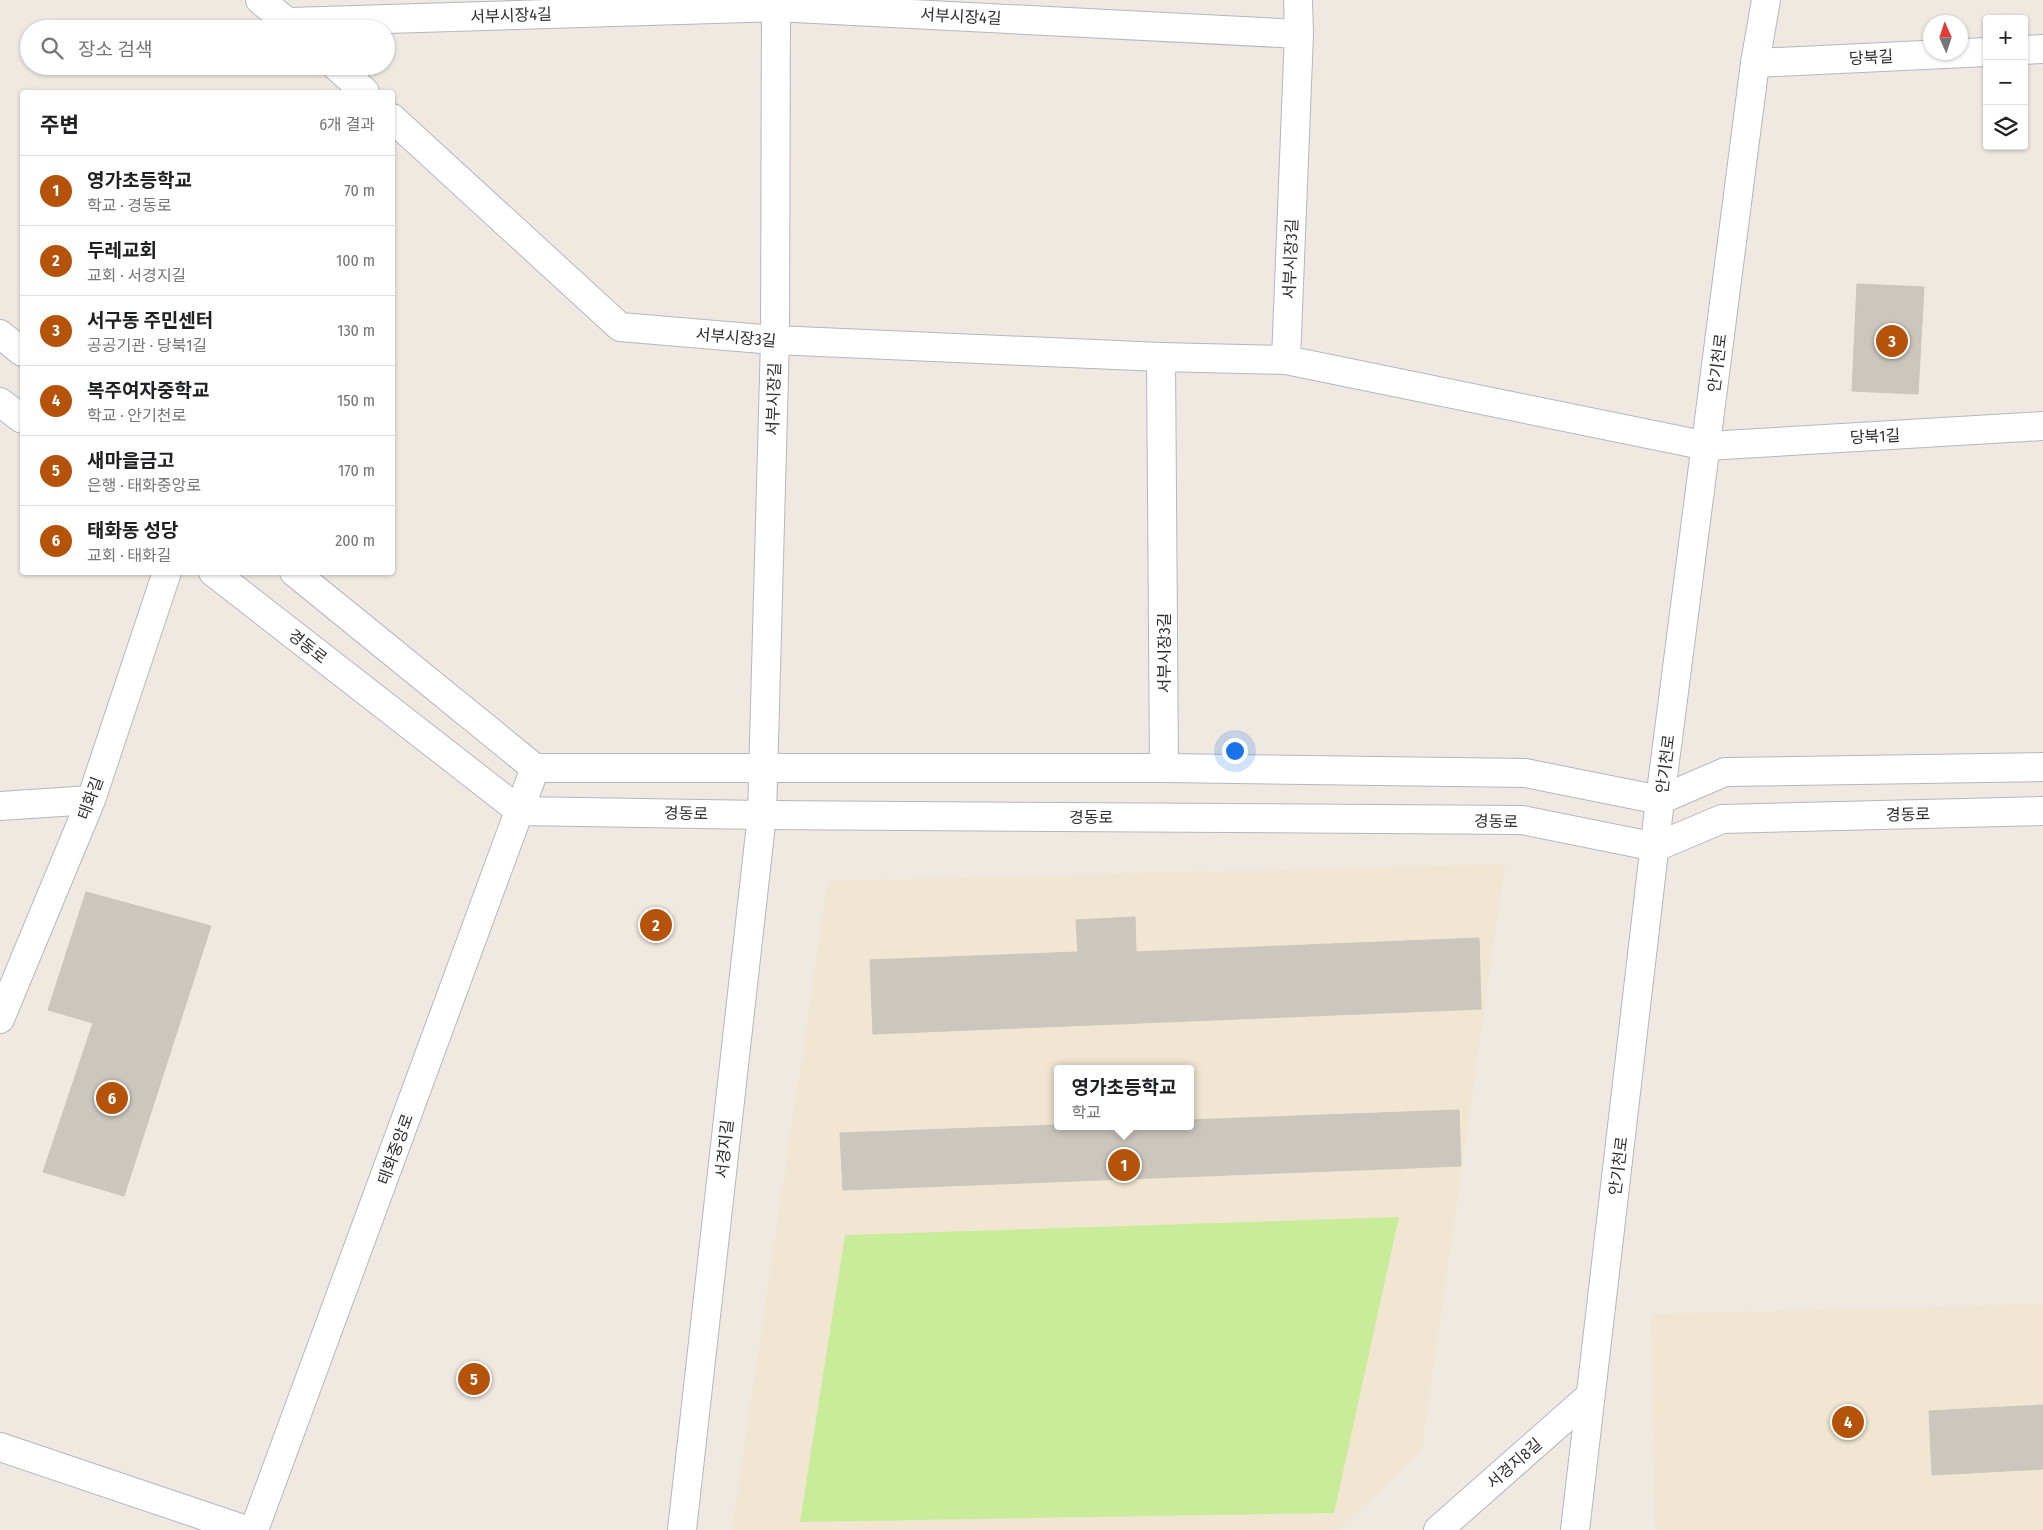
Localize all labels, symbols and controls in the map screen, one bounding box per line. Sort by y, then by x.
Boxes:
street label: 서부시장4길 [470,5,552,26]
street label: 서부시장4길 [920,5,1002,28]
north arrow [1923,15,1968,60]
map controls [1983,15,2028,150]
button: + [1983,15,2028,60]
search box [20,20,395,75]
icon: search [38,34,66,62]
text: 장소 검색 [78,38,152,61]
street label: 당북길 [1848,47,1894,68]
button: − [1983,60,2028,105]
button: layers [1983,105,2028,150]
text: 주변 [40,112,79,138]
text: 6개 결과 [319,115,375,134]
text: 영가초등학교 [87,169,192,192]
text: 1 [53,181,59,200]
text: 70 m [344,181,375,200]
text: 학교 · 경동로 [87,196,172,215]
street label: 서부시장3길 [1280,218,1301,300]
text: 두레교회 [87,239,157,262]
text: 2 [52,251,60,270]
text: 100 m [336,251,375,270]
text: 교회 · 서경지길 [87,266,186,285]
text: 서구동 주민센터 [87,309,213,332]
text: 3 [52,321,60,340]
text: 130 m [337,321,375,340]
pin: 3 [1876,322,1908,360]
street label: 서부시장3길 [695,325,777,350]
street label: 안기천로 [1704,332,1731,393]
text: 공공기관 · 당북1길 [87,336,207,355]
street label: 서부시장길 [763,362,784,436]
text: 복주여자중학교 [87,379,209,402]
text: 4 [52,391,60,410]
text: 150 m [337,391,375,410]
text: 학교 · 안기천로 [87,406,186,425]
street label: 당북1길 [1849,426,1901,447]
text: 새마을금고 [87,449,174,472]
text: 5 [52,461,60,480]
text: 170 m [338,461,375,480]
text: 은행 · 태화중앙로 [87,476,201,495]
text: 태화동 성당 [87,519,178,542]
text: 6 [52,531,60,550]
text: 200 m [335,531,375,550]
text: 교회 · 태화길 [87,546,172,565]
street label: 서부시장3길 [1155,613,1174,693]
street label: 경동로 [284,625,331,668]
street label: 안기천로 [1652,733,1679,794]
your location [1222,738,1248,764]
street label: 태화길 [74,774,107,822]
street label: 경동로 [664,804,709,823]
street label: 경동로 [1886,805,1931,824]
street label: 경동로 [1069,808,1113,827]
street label: 경동로 [1474,812,1519,831]
pin: 2 [640,906,672,944]
popup [1054,1065,1194,1130]
text: 영가초등학교 [1072,1076,1176,1099]
pin: 6 [96,1079,128,1117]
text: 학교 [1072,1103,1101,1122]
street label: 태화중앙로 [374,1111,417,1187]
street label: 서경지길 [712,1119,737,1179]
street label: 안기천로 [1605,1135,1632,1196]
pin: 1 [1108,1146,1140,1184]
pin: 5 [458,1360,490,1398]
pin: 4 [1832,1403,1864,1441]
street label: 서경지8길 [1483,1434,1546,1492]

